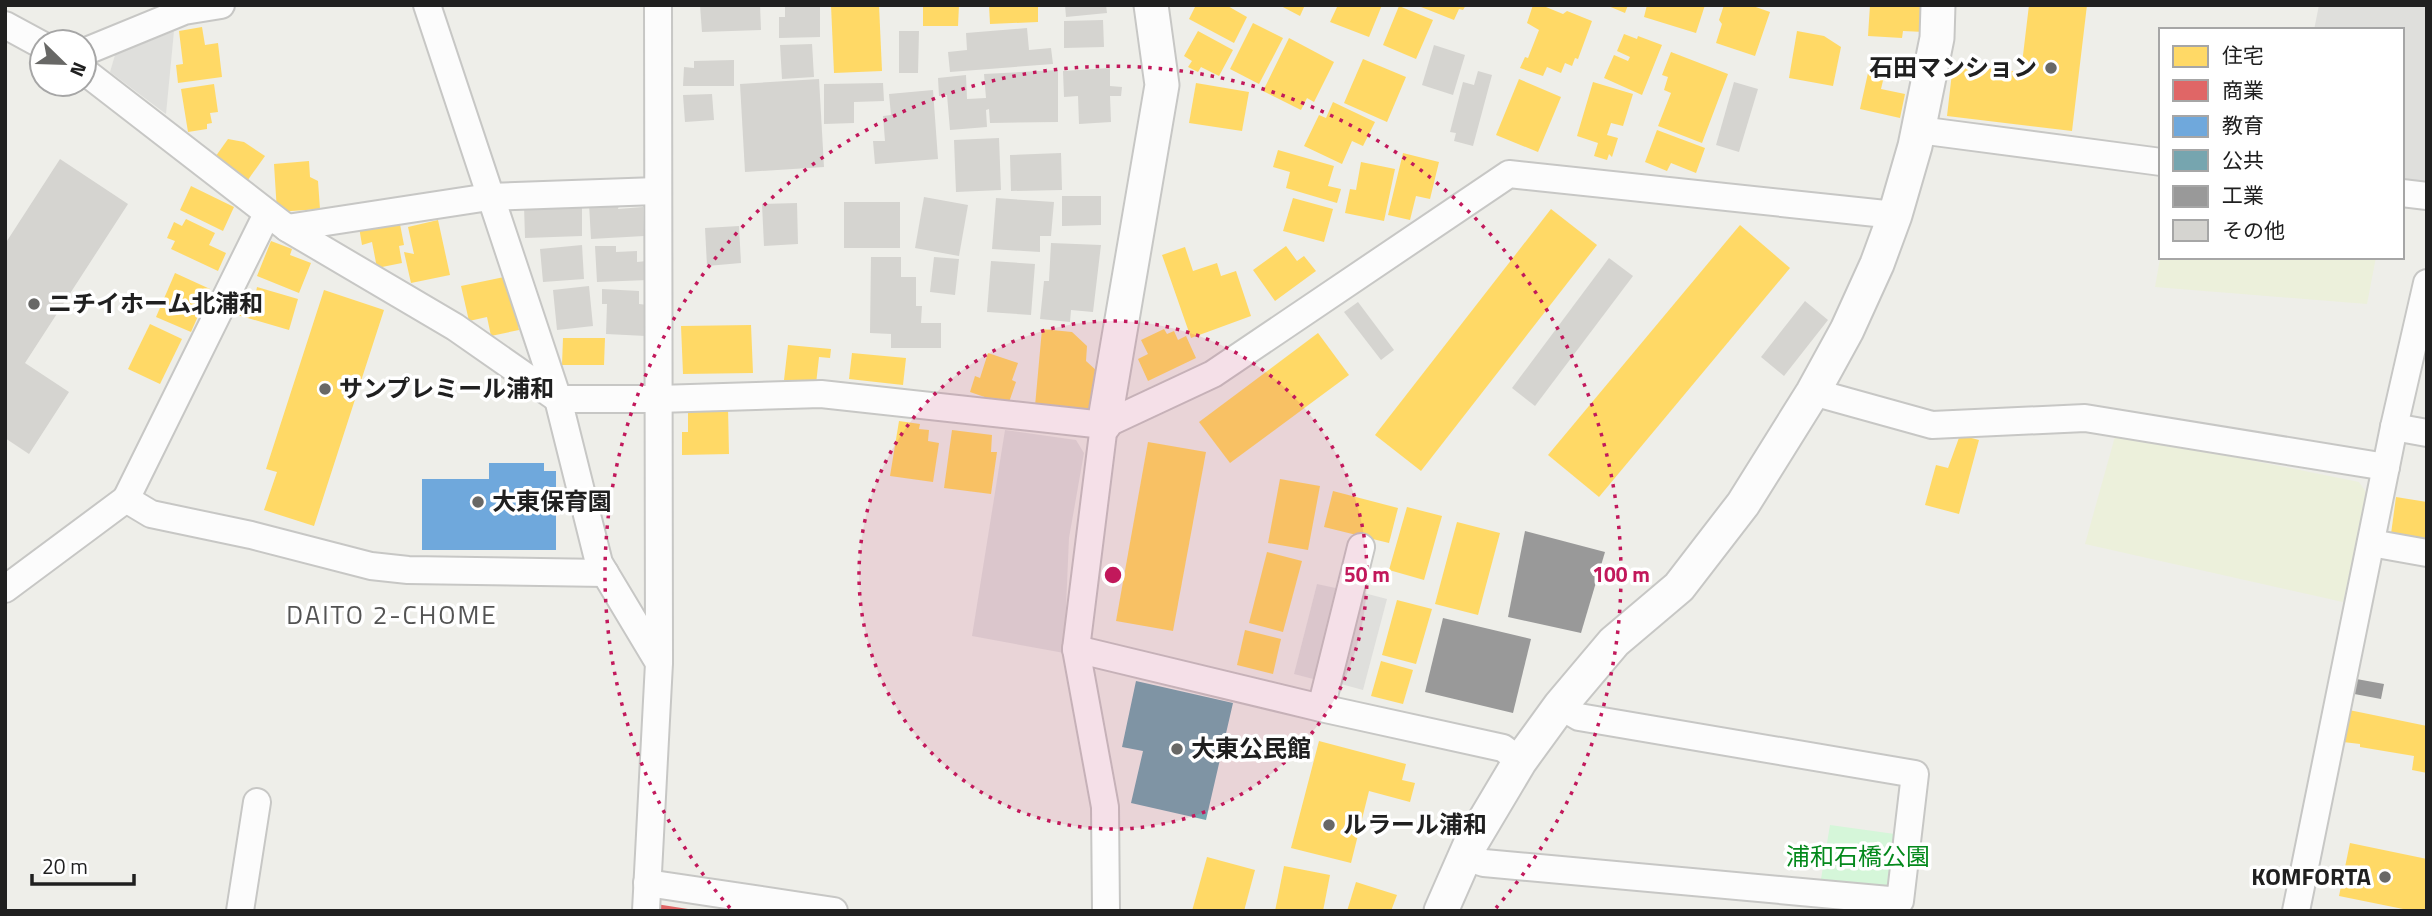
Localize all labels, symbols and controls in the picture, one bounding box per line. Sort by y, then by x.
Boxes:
north arrow [28,28,98,98]
legend [2159,28,2404,259]
text: 住宅 [2222,39,2264,71]
place label: 石田マンション [1869,49,2037,85]
text: N [63,58,95,82]
marker: 石田マンション [2043,60,2059,76]
text: 商業 [2222,74,2264,106]
text: 教育 [2222,109,2264,141]
text: 公共 [2222,144,2264,176]
text: 工業 [2222,179,2264,211]
text: その他 [2222,214,2285,246]
place label: ニチイホーム北浦和 [48,285,263,321]
marker: ニチイホーム北浦和 [26,296,42,312]
place label: サンプレミール浦和 [339,370,554,406]
marker: サンプレミール浦和 [317,381,333,397]
place label: 大東保育園 [492,483,612,519]
marker: 大東保育園 [470,494,486,510]
text: 50 m [1344,558,1390,590]
text: 100 m [1592,558,1650,590]
centre of rings [1101,563,1125,587]
district label: DAITO 2-CHOME [286,595,498,634]
place label: 大東公民館 [1191,730,1311,766]
marker: 大東公民館 [1169,741,1185,757]
place label: ルラール浦和 [1343,806,1487,842]
marker: ルラール浦和 [1321,817,1337,833]
park label: 浦和石橋公園 [1786,838,1930,874]
scale bar [32,842,133,886]
text: 20 m [42,850,88,882]
place label: KOMFORTA [2251,858,2372,894]
marker: KOMFORTA [2377,869,2393,885]

